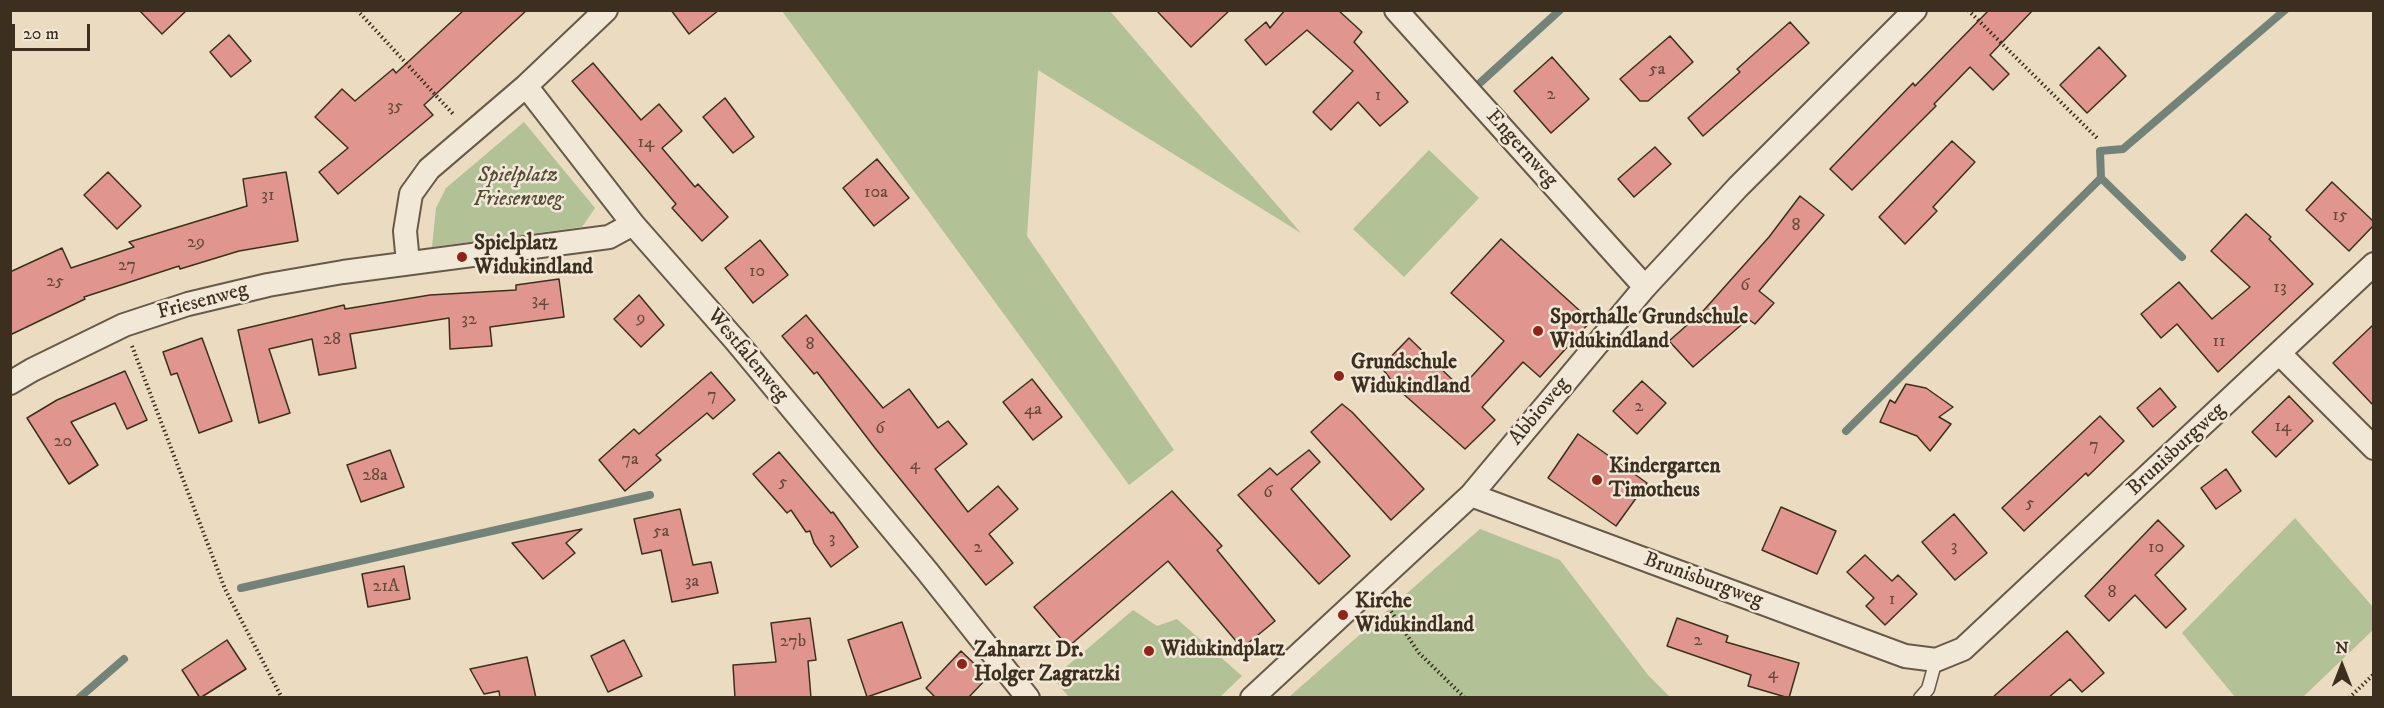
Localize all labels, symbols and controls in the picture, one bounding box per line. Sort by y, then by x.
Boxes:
scale bar [15,12,93,50]
text: 20 m [23,23,59,45]
house number: 5a [1649,59,1665,81]
house number: 2 [1547,84,1555,106]
house number: 1 [1375,85,1381,107]
house number: 35 [387,96,403,118]
street label: Engernweg [1480,105,1562,193]
house number: 14 [638,132,654,154]
park label: Spielplatz Friesenweg [473,164,563,214]
house number: 10a [864,182,888,204]
house number: 31 [261,185,275,207]
house number: 15 [2332,205,2348,227]
house number: 8 [1791,215,1801,237]
house number: 29 [187,232,205,254]
place label: Spielplatz Widukindland [474,232,593,282]
marker: Spielplatz Widukindland [455,250,469,264]
house number: 27 [118,255,136,277]
house number: 10 [749,261,765,283]
house number: 25 [46,271,64,293]
house number: 6 [1740,275,1750,297]
house number: 13 [2273,277,2287,299]
street label: Friesenweg [155,278,251,326]
house number: 34 [531,290,549,312]
street label: Westfalenweg [701,304,793,408]
place label: Sporthalle Grundschule Widukindland [1550,306,1748,356]
house number: 9 [637,308,645,330]
house number: 32 [461,309,477,331]
marker: Sporthalle Grundschule Widukindland [1531,324,1545,338]
house number: 28 [323,329,341,351]
house number: 11 [2212,331,2226,353]
house number: 8 [805,334,815,356]
place label: Grundschule Widukindland [1351,351,1470,401]
marker: Grundschule Widukindland [1332,369,1346,383]
street label: Abbioweg [1504,373,1576,451]
house number: 7 [707,385,717,407]
house number: 2 [1635,396,1643,418]
street label: Brunisburgweg [2123,398,2231,502]
house number: 4a [1024,399,1042,421]
house number: 14 [2275,416,2291,438]
house number: 6 [875,418,885,440]
house number: 20 [54,431,72,453]
house number: 7 [2089,435,2099,457]
house number: 7a [621,449,639,471]
house number: 4 [910,454,920,476]
place label: Kindergarten Timotheus [1609,455,1720,505]
house number: 28a [362,465,388,487]
house number: 5 [779,472,787,494]
marker: Kindergarten Timotheus [1590,473,1604,487]
house number: 6 [1263,482,1273,504]
house number: 5 [2026,493,2034,515]
house number: 5a [653,521,669,543]
house number: 3 [829,528,835,550]
house number: 3 [1951,536,1957,558]
house number: 2 [974,537,982,559]
house number: 10 [2148,537,2164,559]
street label: Brunisburgweg [1640,548,1766,614]
house number: 3a [685,571,699,593]
house number: 21A [373,576,399,598]
house number: 8 [2107,582,2117,604]
house number: 1 [1889,589,1895,611]
place label: Kirche Widukindland [1355,590,1474,640]
marker: Kirche Widukindland [1336,608,1350,622]
house number: 2 [1694,630,1702,652]
house number: 27b [780,631,806,653]
north arrow [2312,636,2372,696]
place label: Widukindplatz [1161,638,1285,664]
text: N [2335,638,2349,658]
place label: Zahnarzt Dr. Holger Zagratzki [974,639,1120,689]
marker: Widukindplatz [1142,644,1156,658]
marker: Zahnarzt Dr. Holger Zagratzki [955,657,969,671]
house number: 4 [1768,663,1778,685]

